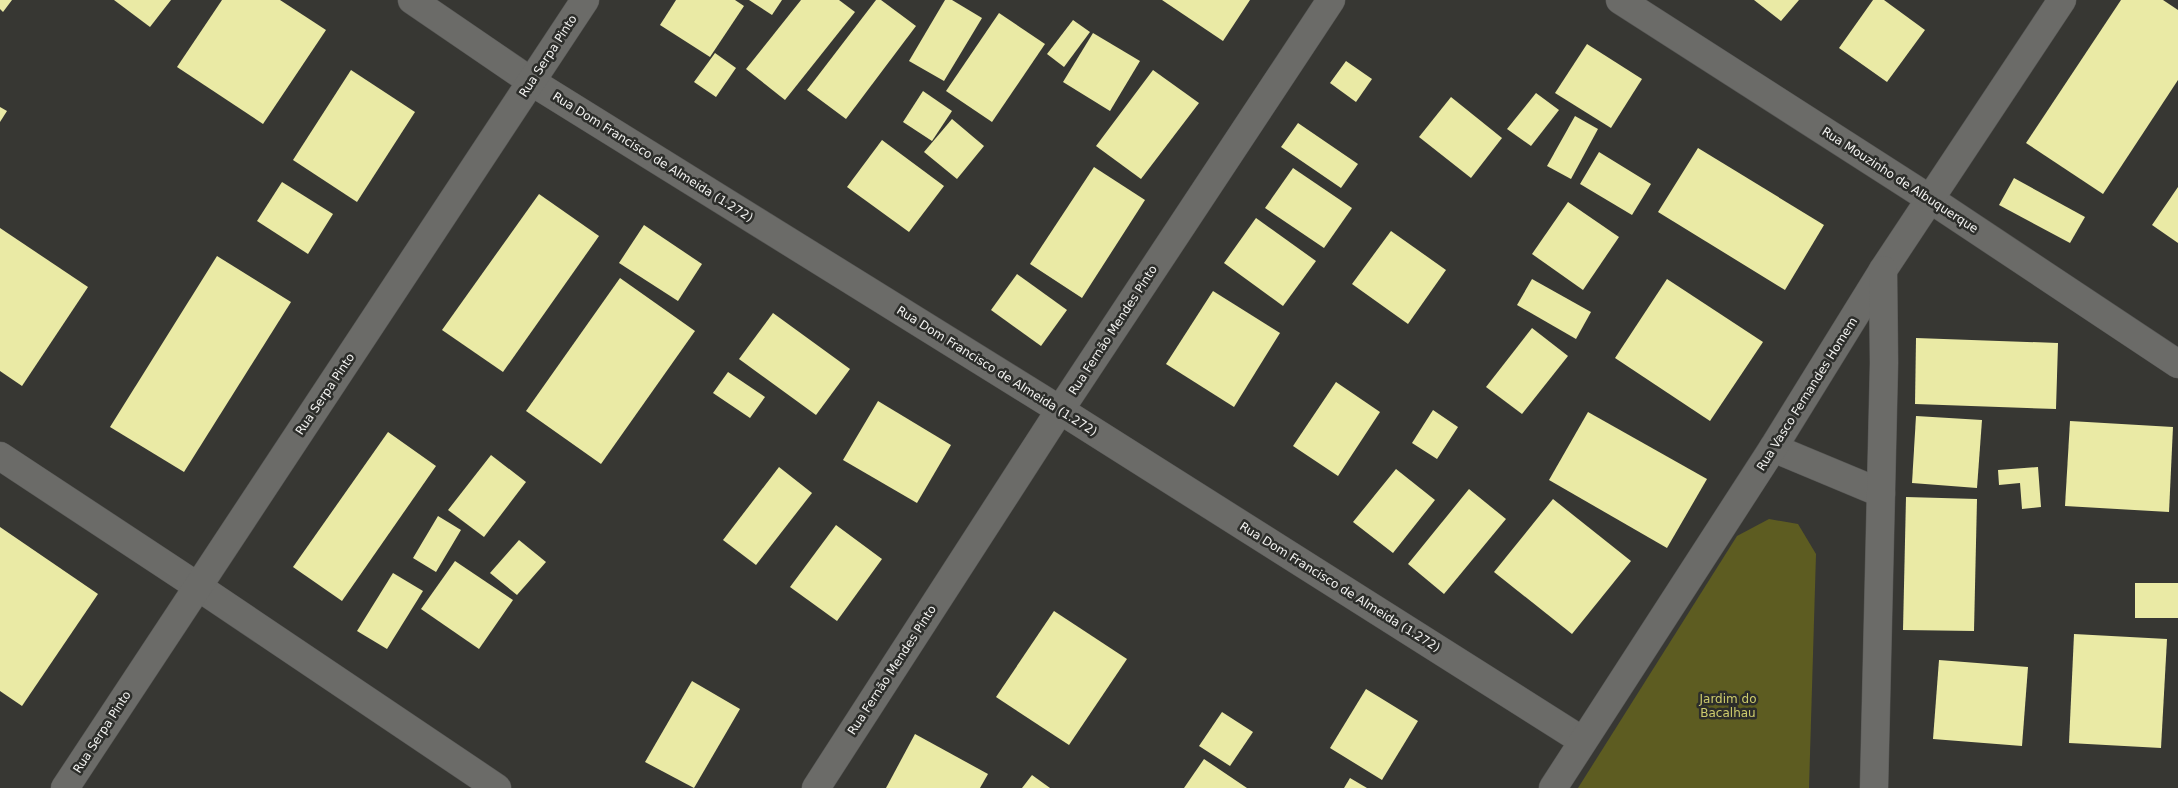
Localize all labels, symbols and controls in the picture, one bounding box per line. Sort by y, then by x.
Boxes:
street label: Rua Serpa Pinto [516,12,580,100]
street label: Rua Dom Francisco de Almeida (1.272) [550,89,756,225]
street label: Rua Mouzinho de Albuquerque [1819,124,1981,236]
street label: Rua Fernão Mendes Pinto [1066,263,1160,397]
street label: Rua Dom Francisco de Almeida (1.272) [894,303,1100,439]
street label: Rua Vasco Fernandes Homem [1754,315,1860,473]
street label: Rua Serpa Pinto [293,351,357,437]
street label: Rua Dom Francisco de Almeida (1.272) [1237,519,1443,655]
street label: Rua Fernão Mendes Pinto [845,603,939,737]
street label: Rua Serpa Pinto [70,688,134,776]
park label: Jardim do Bacalhau [1698,692,1757,720]

